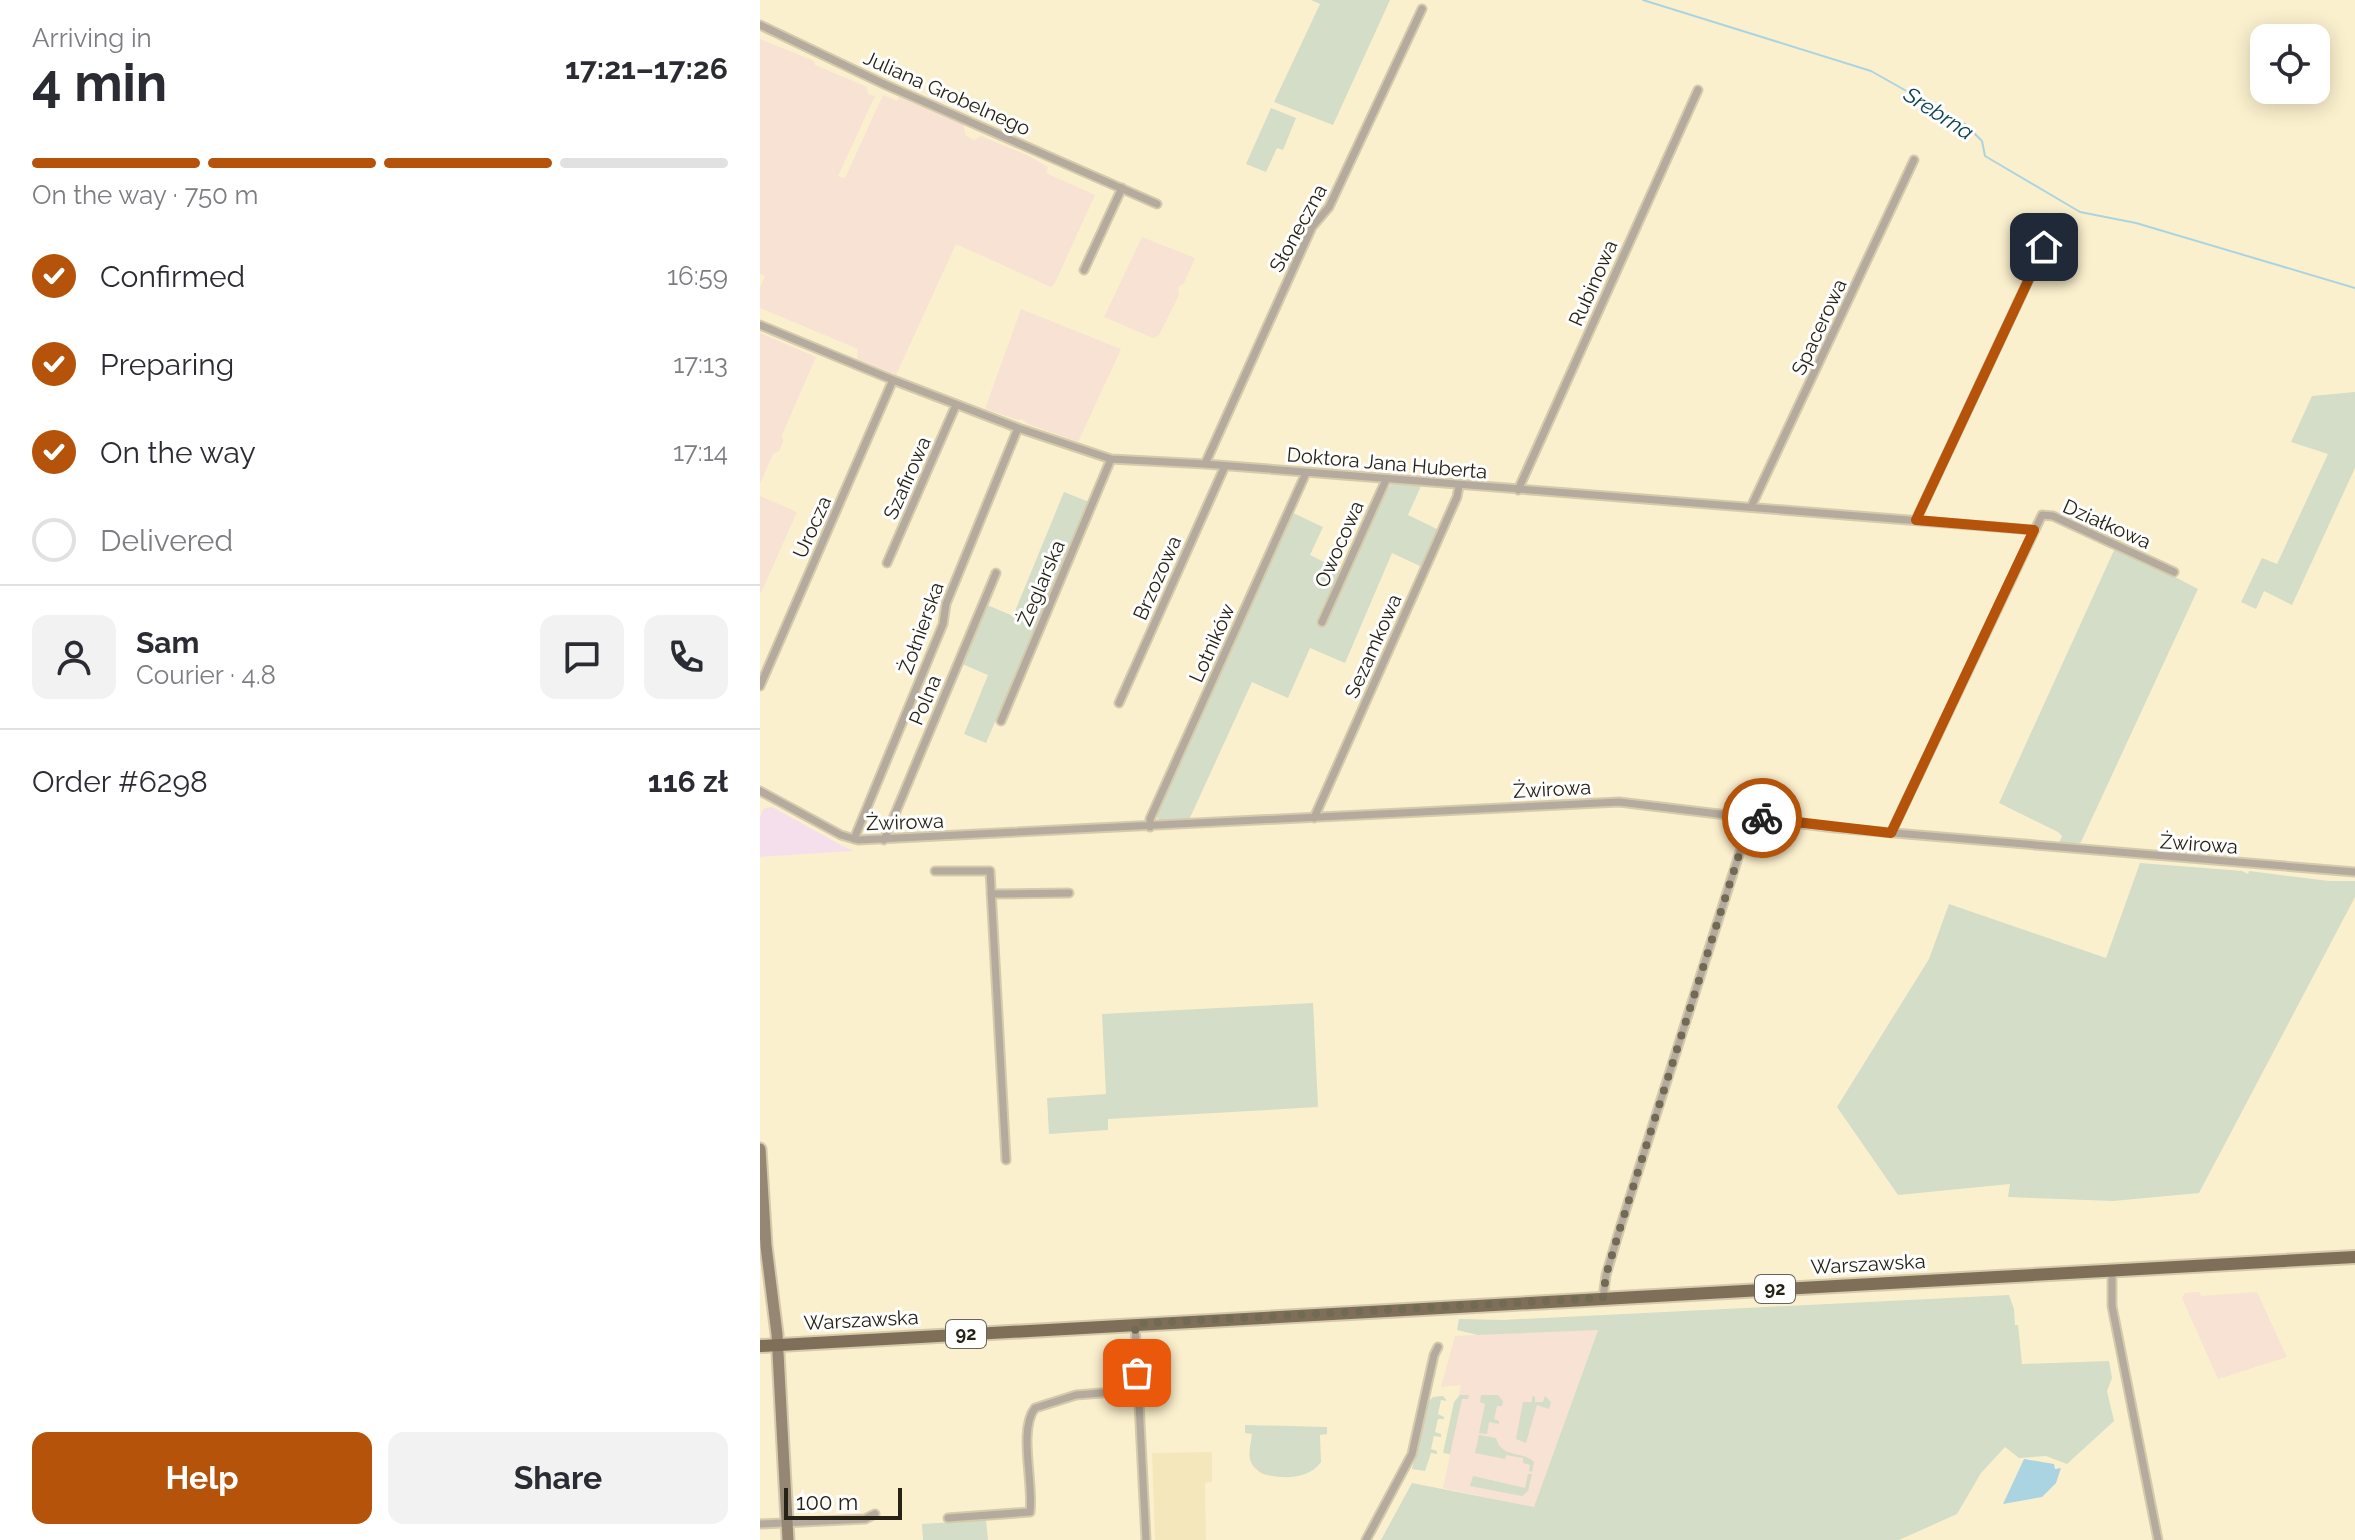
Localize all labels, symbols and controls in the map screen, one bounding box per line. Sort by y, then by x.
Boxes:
text: Arriving in [32,23,152,53]
map controls [2250,24,2330,104]
button: locate [2250,24,2330,104]
street label: Juliana Grobelnego [860,45,1034,141]
text: 17:21–17:26 [565,51,728,86]
text: 4 min [32,52,167,113]
water label: Srebrna [1898,80,1979,145]
text: On the way · 750 m [32,180,259,210]
street label: Słoneczna [1264,180,1332,276]
pin [2010,213,2078,281]
icon: home [2022,225,2066,269]
street label: Rubinowa [1563,236,1623,330]
icon: check [32,254,76,298]
text: Confirmed [100,259,245,294]
text: 16:59 [667,261,728,291]
street label: Spacerowa [1786,275,1852,379]
icon: check [32,342,76,386]
text: Preparing [100,347,234,382]
text: 17:13 [673,349,728,379]
icon: check [32,430,76,474]
street label: Szafirowa [878,433,936,523]
text: On the way [100,435,256,470]
text: 17:14 [673,437,728,467]
street label: Doktora Jana Huberta [1286,442,1488,484]
street label: Urocza [788,492,836,562]
street label: Działkowa [2059,494,2155,554]
street label: Owocowa [1309,497,1369,591]
text: Delivered [100,523,233,558]
street label: Brzozowa [1128,532,1186,624]
street label: Żeglarska [1011,536,1070,629]
street label: Żołnierska [892,578,949,677]
street label: Sezamkowa [1339,590,1407,702]
street label: Lotników [1184,600,1240,686]
button: person [32,615,116,699]
button: chat [540,615,624,699]
button: phone [644,615,728,699]
text: Sam [136,625,199,660]
text: Courier · 4.8 [136,660,276,690]
street label: Polna [904,671,946,729]
text: Order #6298 [32,764,208,799]
text: 116 zł [648,764,728,799]
street label: Żwirowa [1512,774,1592,803]
courier [1722,778,1802,858]
icon: bike [1740,796,1784,840]
street label: Żwirowa [866,808,944,835]
street label: Żwirowa [2159,828,2239,859]
street label: Warszawska [1810,1249,1926,1279]
road number: 92 [1755,1275,1795,1303]
street label: Warszawska [803,1305,919,1335]
road number: 92 [946,1320,986,1348]
pin [1103,1339,1171,1407]
icon: bag [1115,1351,1159,1395]
button: Help [32,1432,372,1524]
button: Share [388,1432,728,1524]
scale bar [784,1484,902,1520]
text: 100 m [796,1489,858,1515]

